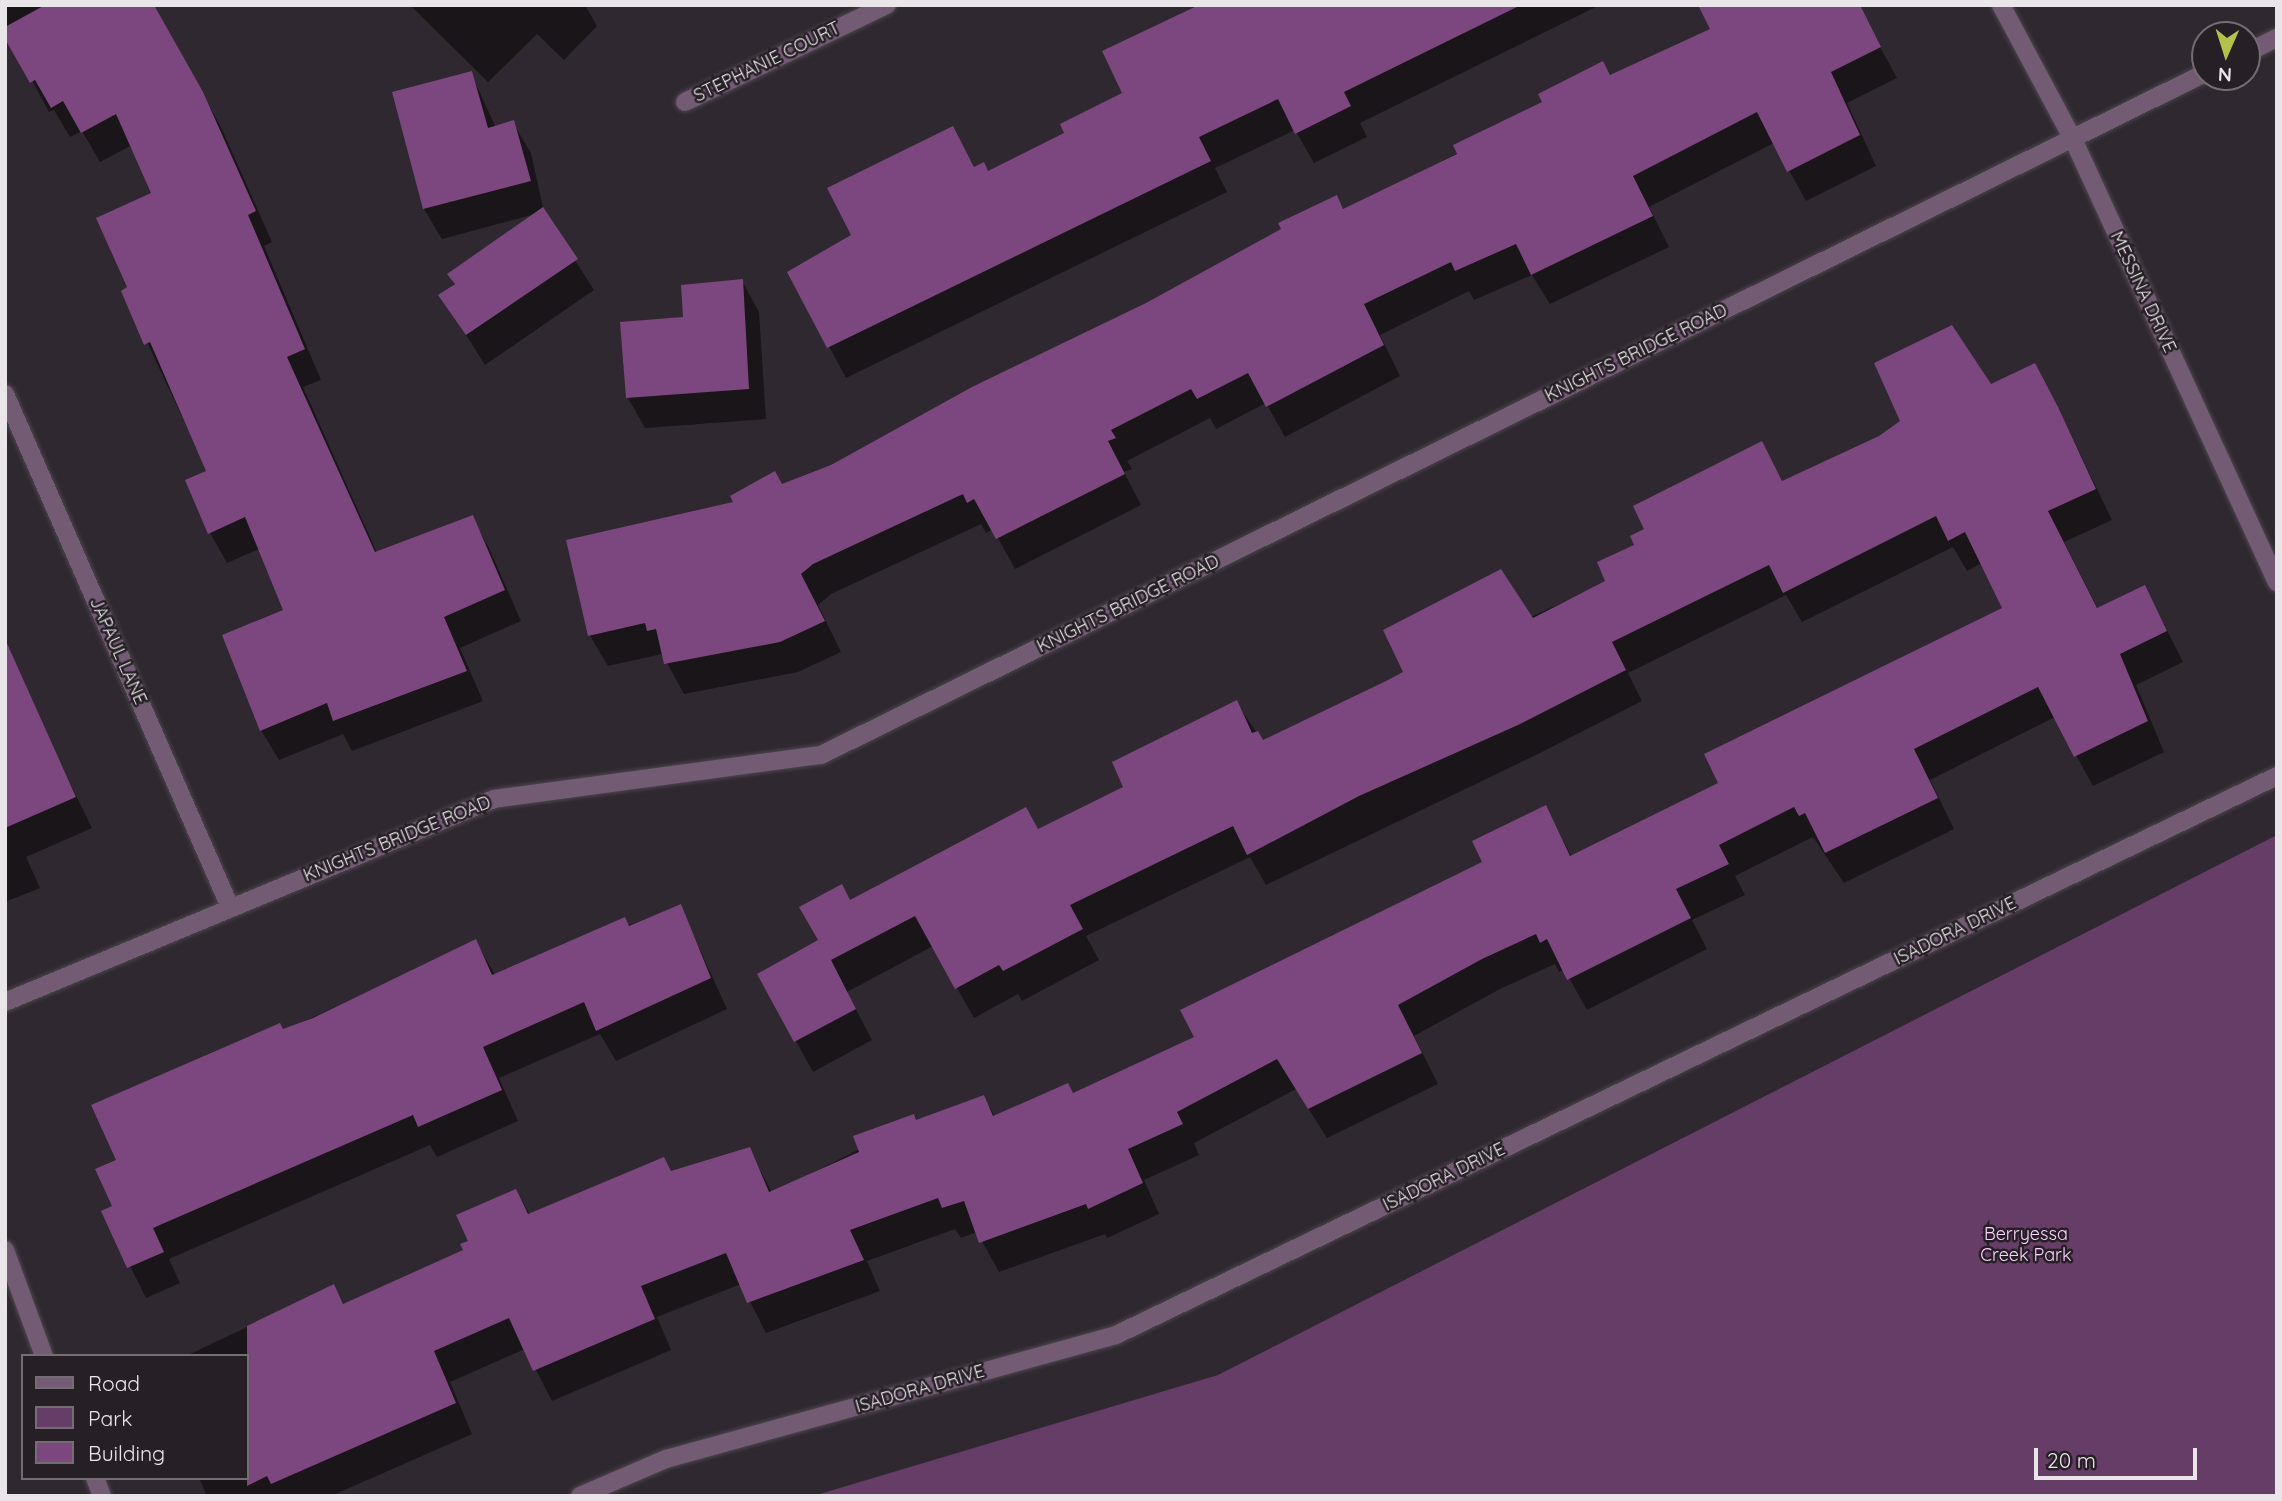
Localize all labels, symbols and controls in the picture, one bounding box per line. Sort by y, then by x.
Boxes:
street label: STEPHANIE COURT [690,17,844,107]
north arrow [2191,21,2261,91]
text: N [2217,63,2233,87]
street label: MESSINA DRIVE [2105,228,2181,356]
street label: KNIGHTS BRIDGE ROAD [1541,299,1731,407]
street label: KNIGHTS BRIDGE ROAD [1033,550,1223,658]
street label: JAPAUL LANE [85,594,151,708]
street label: KNIGHTS BRIDGE ROAD [300,791,494,887]
street label: ISADORA DRIVE [1890,892,2020,970]
street label: ISADORA DRIVE [1379,1138,1509,1216]
park label: Berryessa Creek Park [1980,1224,2072,1266]
legend [21,1354,248,1480]
street label: ISADORA DRIVE [853,1360,987,1418]
text: Road [88,1370,140,1396]
text: Park [88,1405,132,1431]
scale bar [2037,1434,2200,1478]
text: Building [88,1440,165,1466]
text: 20 m [2047,1447,2096,1473]

